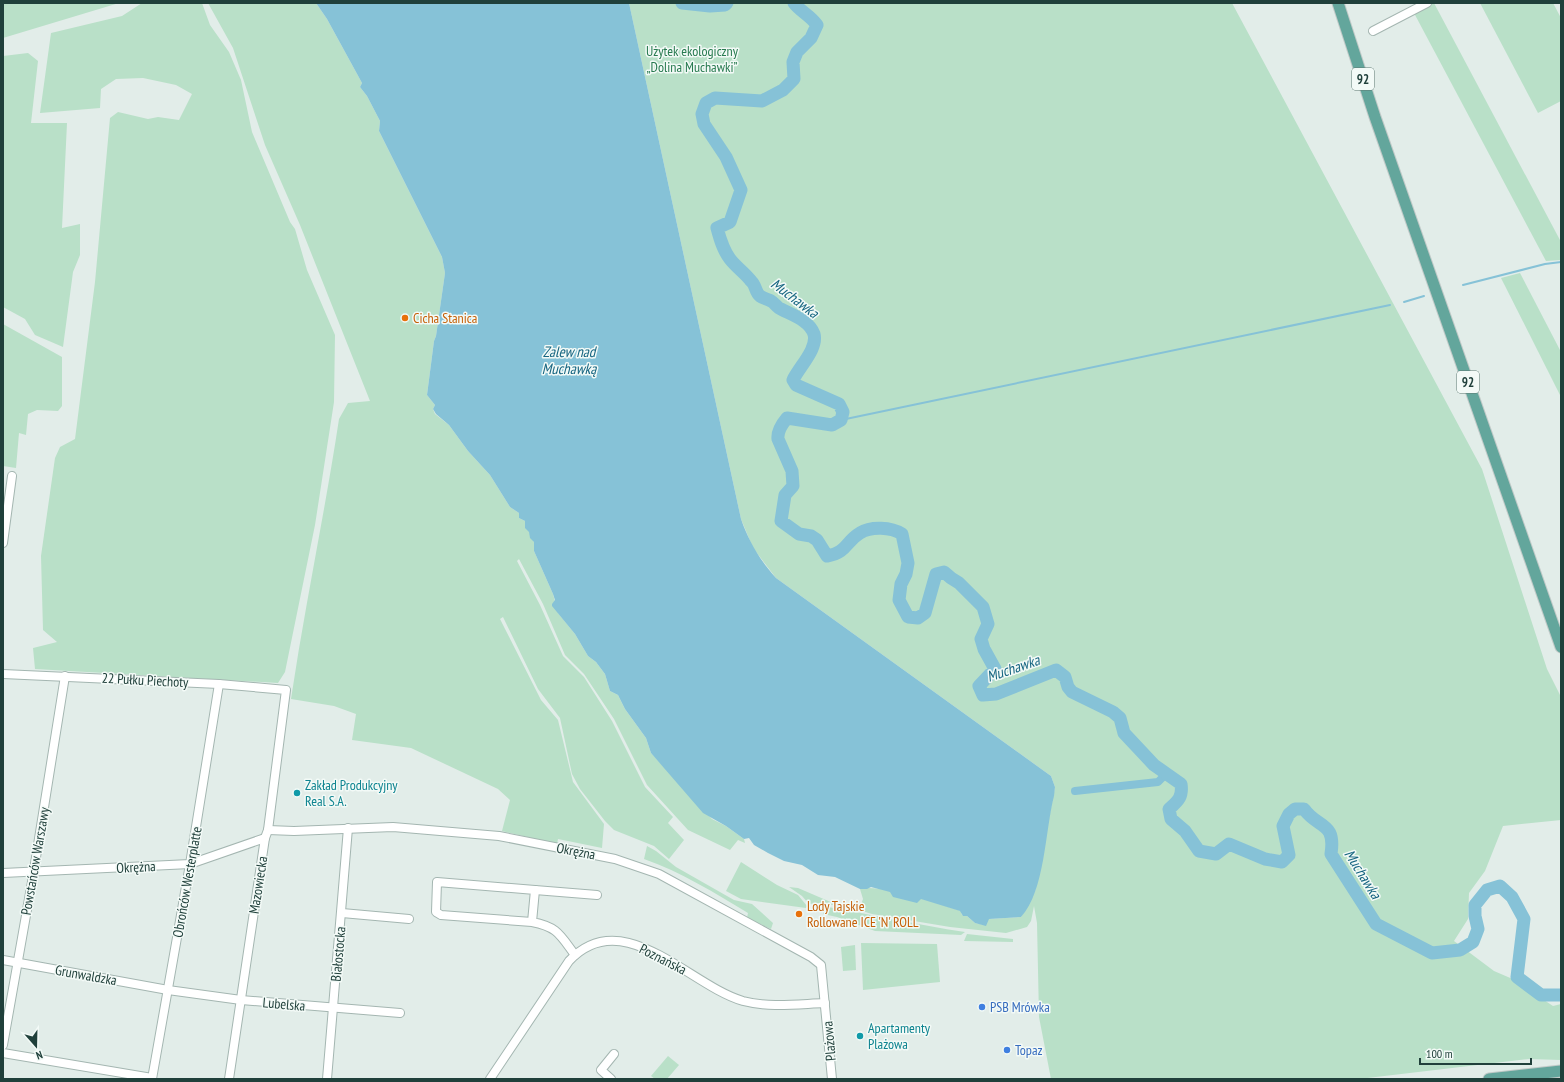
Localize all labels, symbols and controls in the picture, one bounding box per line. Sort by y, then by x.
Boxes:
park label: Użytek ekologiczny „Dolina Muchawki” [646,42,739,76]
road number: 92 [1352,68,1374,90]
water label: Muchawka [767,274,823,323]
place label: Cicha Stanica [413,309,477,327]
marker: Cicha Stanica [400,313,410,323]
water label: Zalew nad Muchawką [542,342,598,378]
road number: 92 [1457,371,1479,393]
water label: Muchawka [984,650,1043,686]
street label: 22 Pułku Piechoty [101,669,189,691]
place label: Zakład Produkcyjny Real S.A. [305,776,398,810]
marker: Zakład Produkcyjny Real S.A. [292,788,302,798]
street label: Powstańców Warszawy [17,805,53,916]
street label: Obrońców Westerplatte [168,825,206,939]
street label: Okrężna [555,838,597,864]
water label: Muchawka [1340,846,1386,903]
street label: Mazowiecka [245,855,271,915]
street label: Okrężna [116,857,156,877]
place label: Lody Tajskie Rollowane ICE 'N' ROLL [807,897,919,931]
marker: Lody Tajskie Rollowane ICE 'N' ROLL [794,909,804,919]
street label: Białostocka [327,926,349,982]
street label: Poznańska [636,940,690,978]
street label: Grunwaldzka [54,961,118,989]
street label: Lubelska [262,993,306,1015]
place label: PSB Mrówka [990,998,1050,1016]
marker: PSB Mrówka [977,1002,987,1012]
place label: Apartamenty Plażowa [868,1019,931,1053]
street label: Plażowa [818,1020,840,1062]
north arrow [16,1026,56,1066]
marker: Apartamenty Plażowa [855,1031,865,1041]
scale bar [1420,1040,1531,1066]
place label: Topaz [1015,1041,1043,1059]
marker: Topaz [1002,1045,1012,1055]
text: 100 m [1426,1046,1453,1061]
text: N [34,1048,45,1063]

